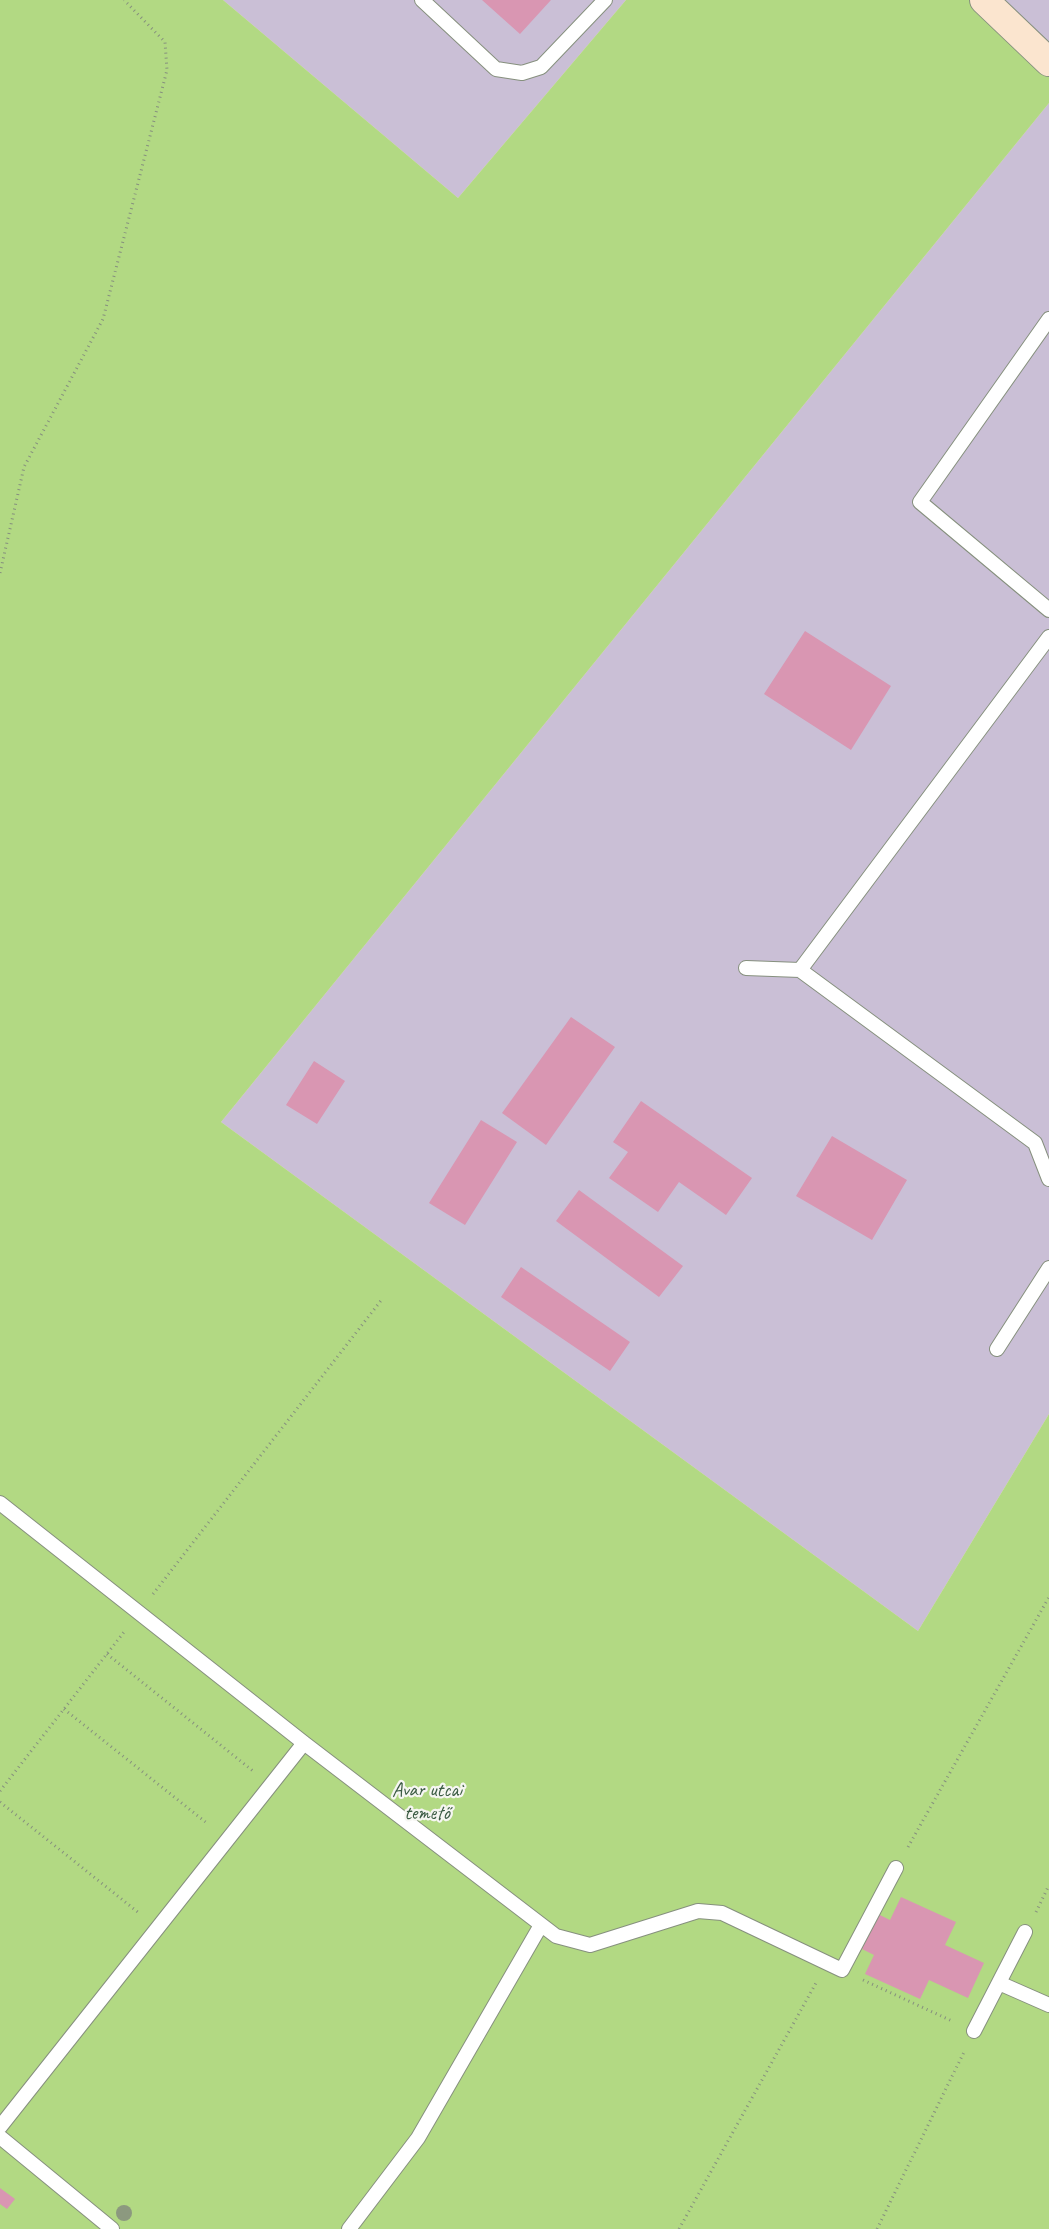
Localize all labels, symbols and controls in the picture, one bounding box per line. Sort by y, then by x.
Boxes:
park label: Avar utcai temető [392,1779,462,1826]

